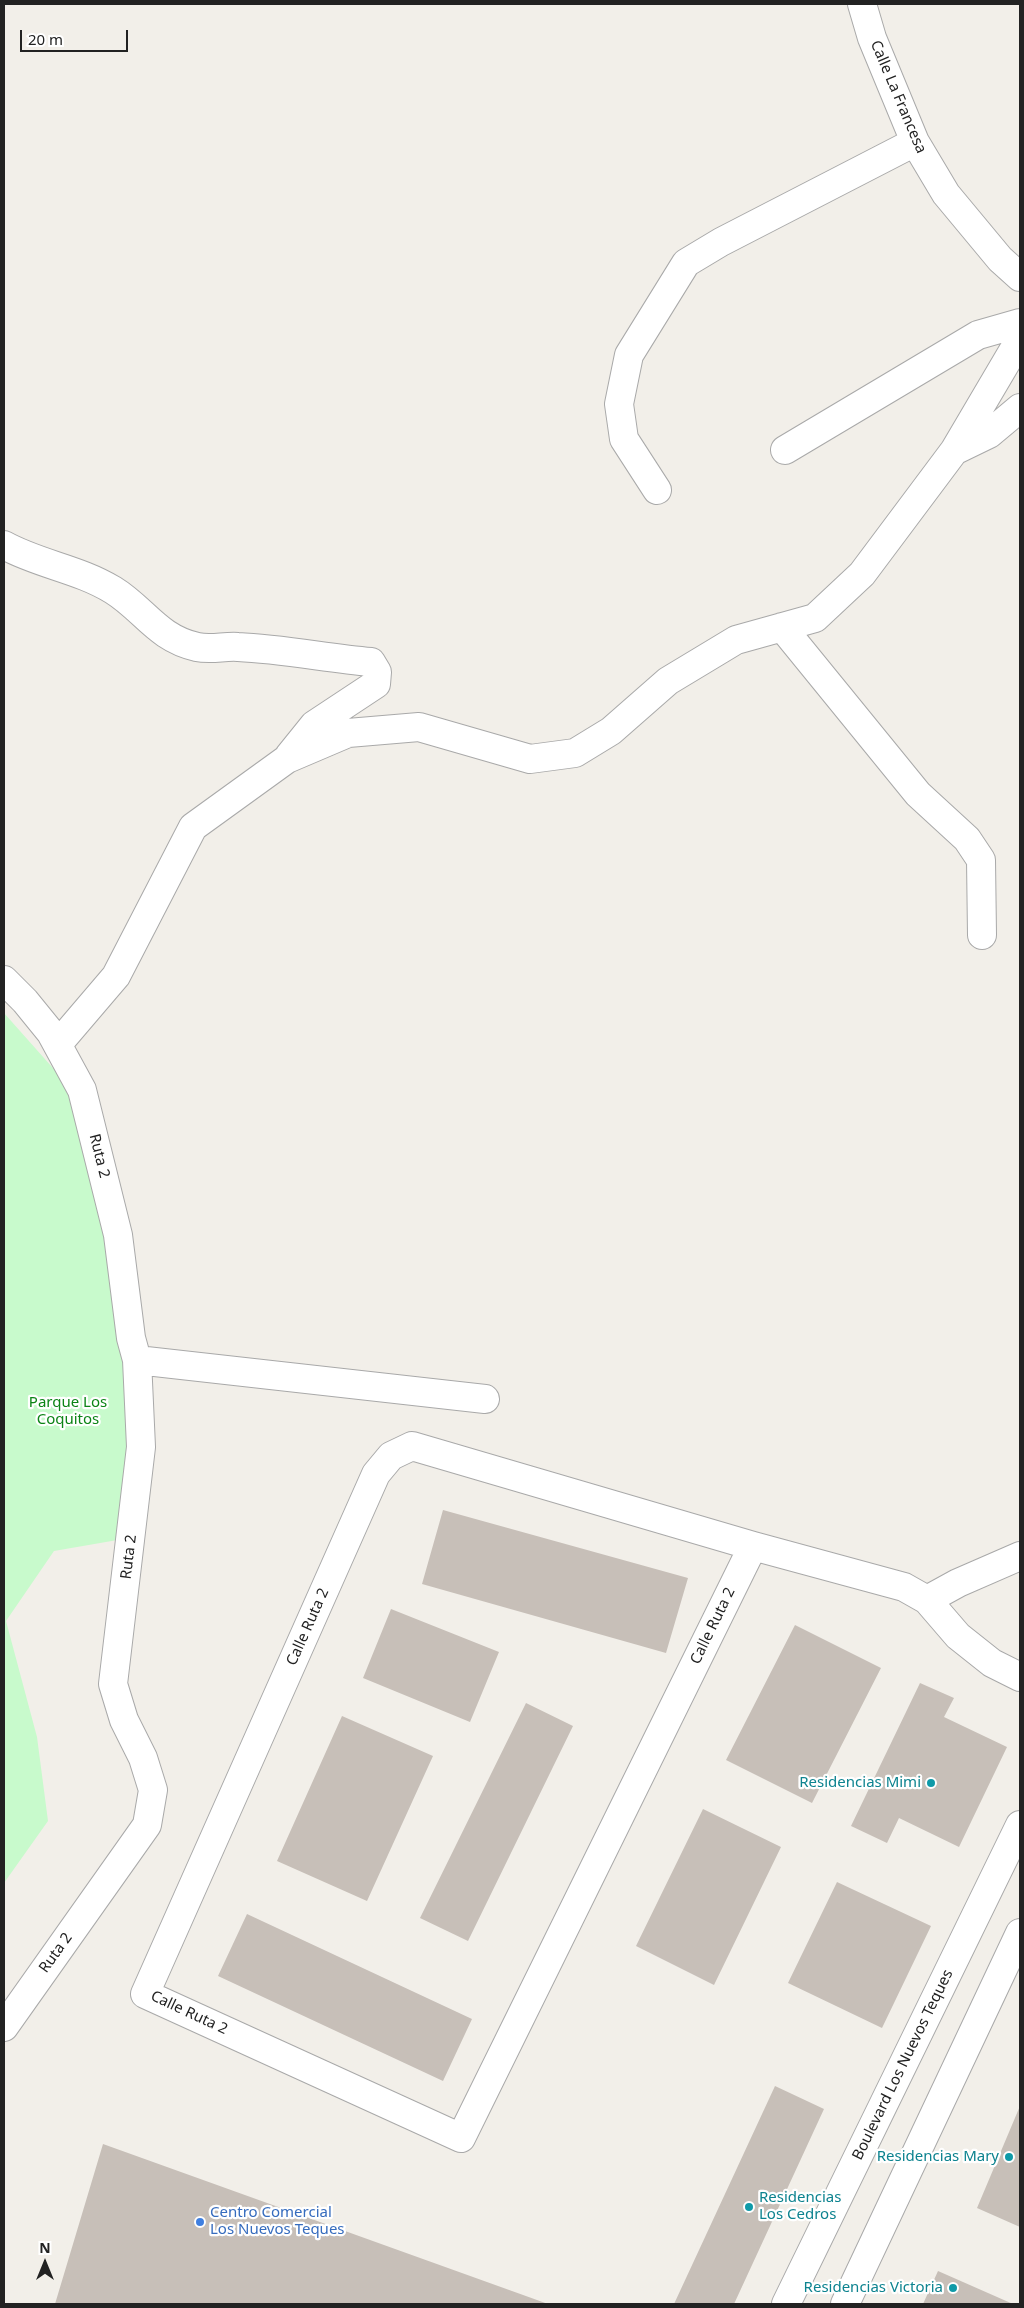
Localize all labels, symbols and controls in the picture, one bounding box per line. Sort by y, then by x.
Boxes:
scale bar [22,20,130,52]
text: 20 m [28,29,63,49]
street label: Calle La Francesa [866,38,930,156]
street label: Ruta 2 [85,1132,113,1180]
park label: Parque Los Coquitos [29,1394,107,1429]
street label: Ruta 2 [117,1534,141,1580]
street label: Calle Ruta 2 [283,1585,333,1669]
street label: Calle Ruta 2 [687,1585,739,1667]
place label: Residencias Mimi [799,1774,921,1792]
marker: Residencias Mimi [925,1777,937,1789]
street label: Ruta 2 [36,1930,76,1976]
street label: Boulevard Los Nuevos Teques [849,1967,957,2163]
street label: Calle Ruta 2 [148,1987,230,2039]
place label: Residencias Mary [877,2148,999,2166]
marker: Residencias Mary [1003,2151,1015,2163]
place label: Residencias Los Cedros [759,2189,841,2224]
marker: Residencias Los Cedros [743,2201,755,2213]
place label: Centro Comercial Los Nuevos Teques [210,2204,345,2239]
marker: Centro Comercial Los Nuevos Teques [194,2216,206,2228]
north arrow [20,2238,70,2288]
text: N [39,2238,51,2257]
place label: Residencias Victoria [804,2279,943,2297]
marker: Residencias Victoria [947,2282,959,2294]

